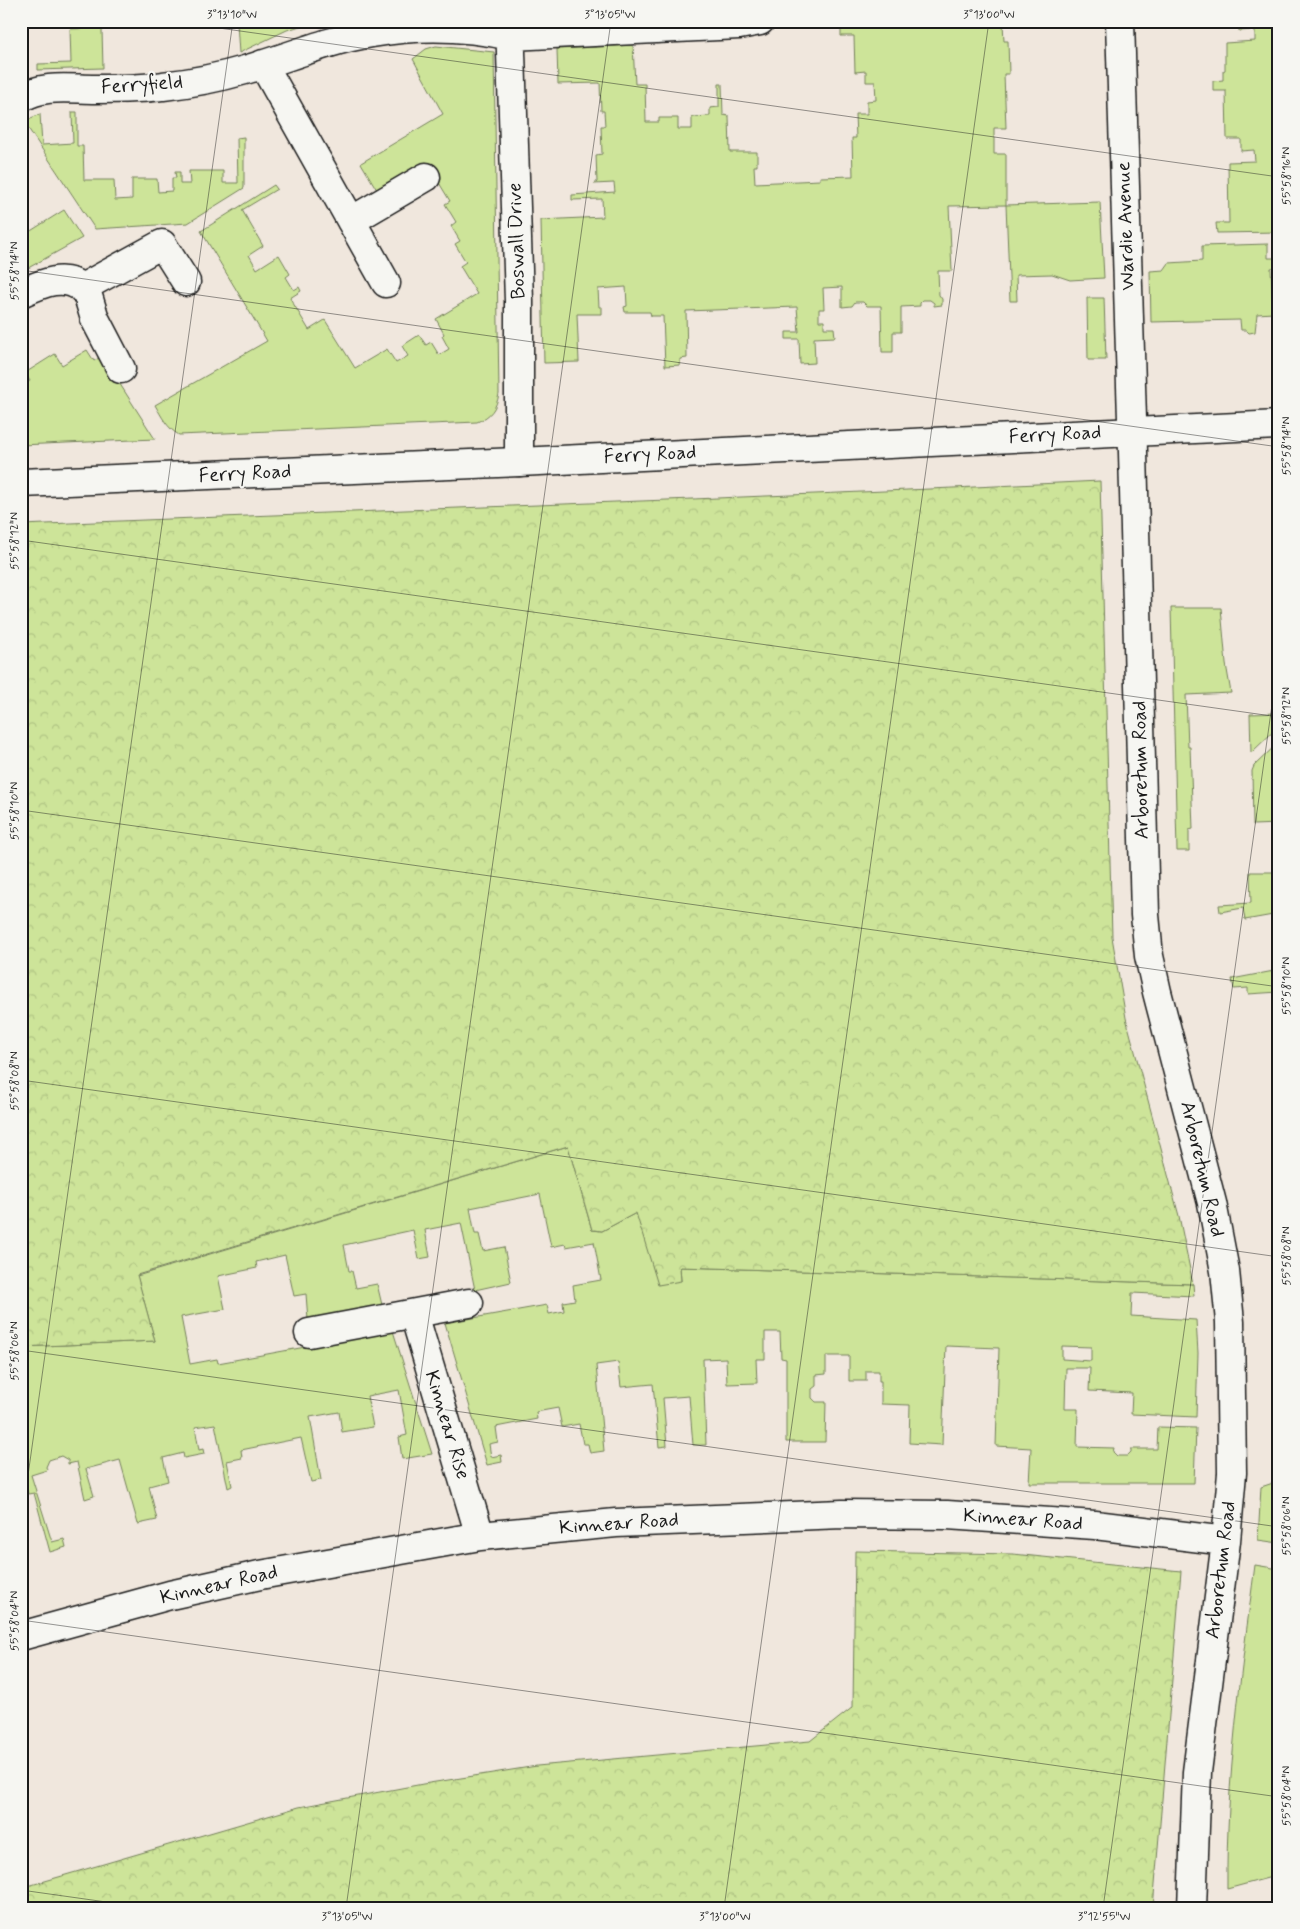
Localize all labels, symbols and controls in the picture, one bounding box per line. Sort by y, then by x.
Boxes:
text: 3°13'10"W [207,7,257,23]
text: 3°13'05"W [585,7,636,23]
text: 3°13'00"W [963,7,1015,23]
street label: Ferryfield [100,69,184,101]
text: 55°58'16"N [1279,147,1295,205]
street label: Wardie Avenue [1110,161,1142,291]
street label: Boswall Drive [501,182,533,300]
text: 55°58'14"N [7,242,23,300]
text: 55°58'14"N [1279,417,1295,475]
street label: Ferry Road [1008,419,1102,451]
street label: Ferry Road [603,439,697,471]
street label: Ferry Road [198,458,292,490]
text: 55°58'12"N [7,512,23,570]
text: 55°58'12"N [1279,687,1295,745]
street label: Arboretum Road [1126,700,1156,840]
text: 55°58'10"N [7,782,23,840]
text: 55°58'10"N [1279,957,1295,1015]
text: 55°58'08"N [7,1051,23,1111]
street label: Arboretum Road [1173,1098,1231,1240]
text: 55°58'08"N [1279,1226,1295,1286]
text: 55°58'06"N [7,1321,23,1381]
street label: Kinnear Rise [418,1367,476,1483]
text: 55°58'06"N [1279,1496,1295,1556]
street label: Arboretum Road [1199,1499,1243,1641]
street label: Kinnear Road [962,1502,1084,1538]
street label: Kinnear Road [558,1506,680,1542]
street label: Kinnear Road [158,1558,280,1612]
text: 55°58'04"N [7,1591,23,1651]
text: 55°58'04"N [1279,1766,1295,1826]
text: 3°13'05"W [322,1909,373,1925]
text: 3°13'00"W [699,1909,751,1925]
text: 3°12'55"W [1078,1909,1130,1925]

